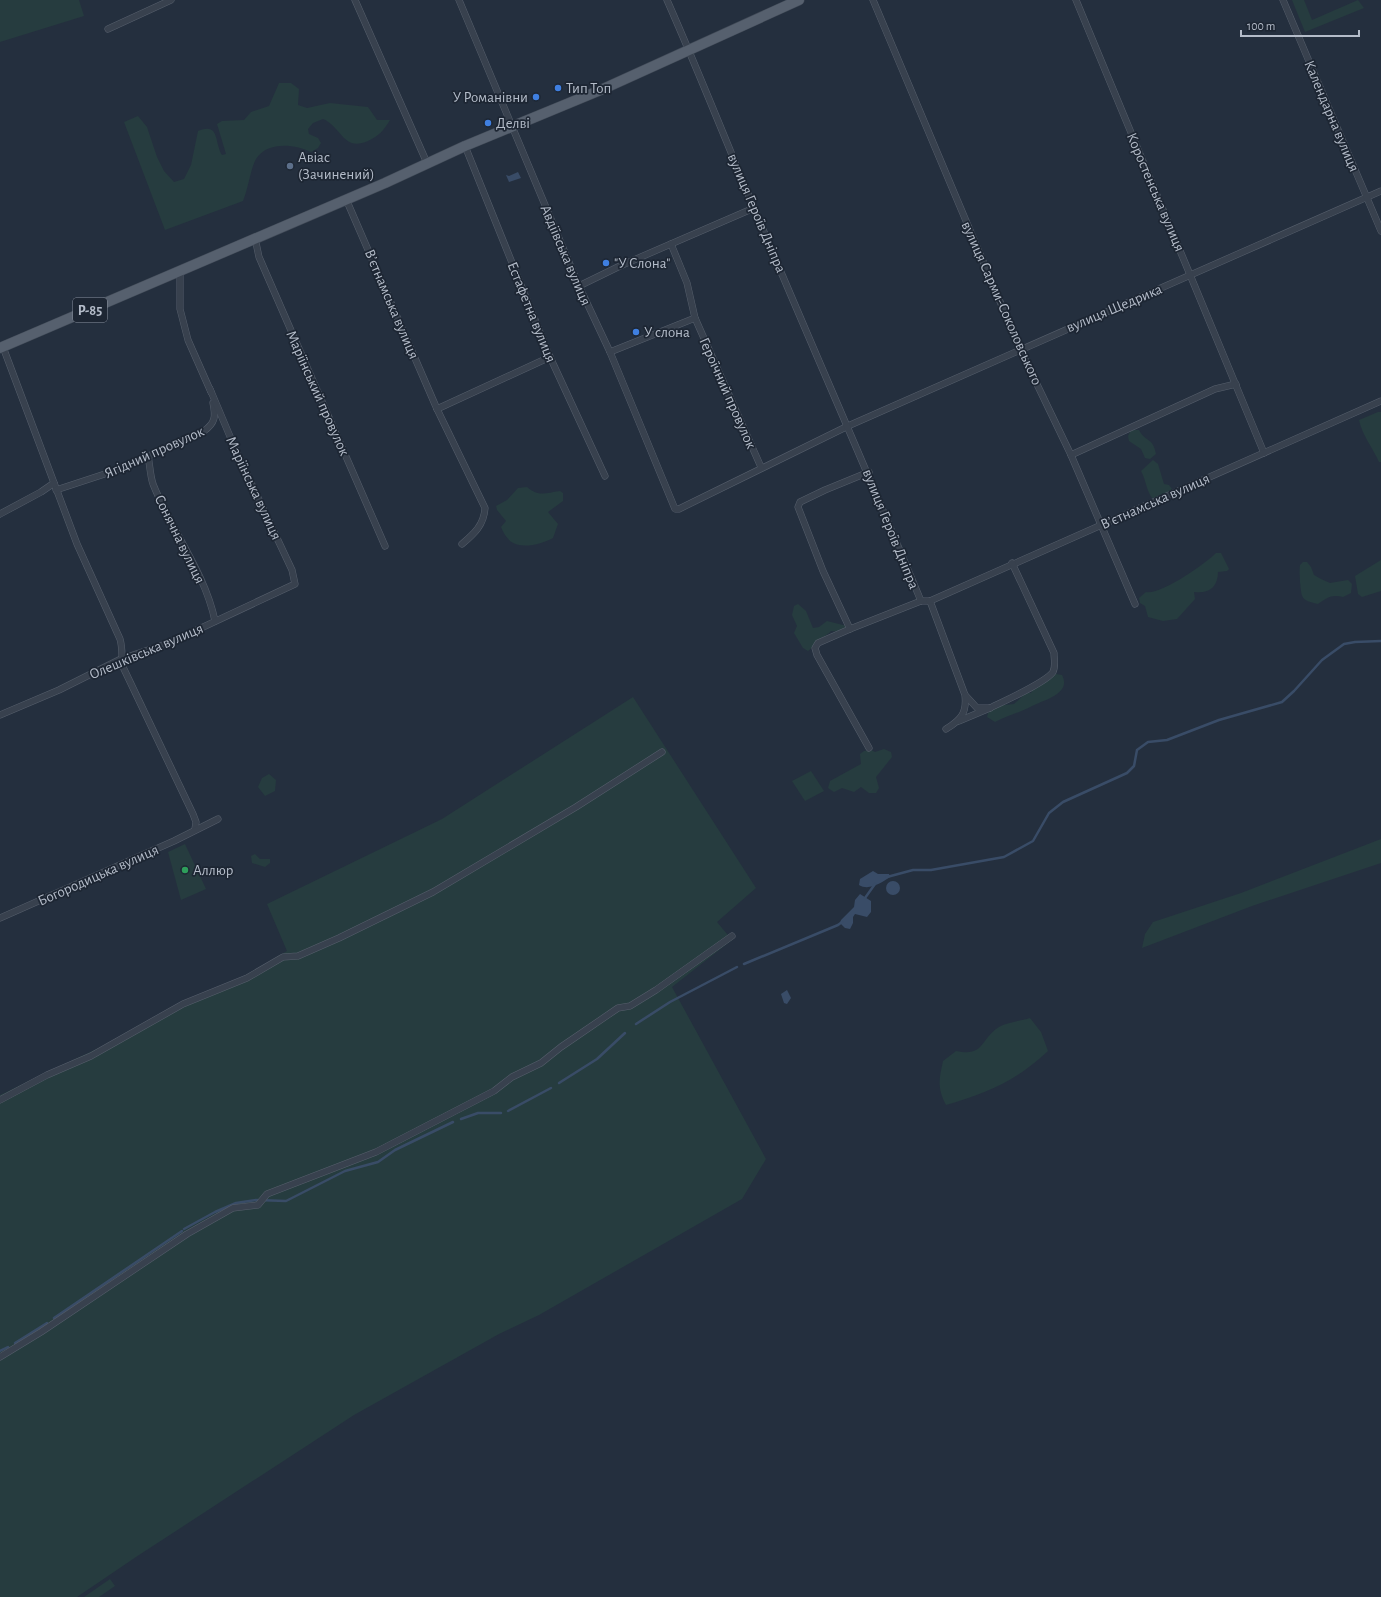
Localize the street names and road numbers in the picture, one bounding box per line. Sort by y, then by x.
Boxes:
street label: Календарна вулиця [1301,58,1362,174]
street label: Коростенська вулиця [1124,131,1187,254]
street label: вулиця Героїв Дніпра [725,151,788,275]
street label: Авдіївська вулиця [538,203,593,308]
street label: вулиця Сарми-Соколовського [959,219,1045,387]
street label: Вʼєтнамська вулиця [362,247,421,361]
street label: Естафетна вулиця [505,260,559,365]
street label: вулиця Щедрика [1064,281,1164,335]
road number: Р-85 [73,298,107,322]
street label: Маріїнський провулок [283,328,352,458]
street label: Героїчний провулок [696,335,759,451]
street label: Ягідний провулок [102,424,206,481]
street label: Маріїнська вулиця [223,434,284,542]
street label: вулиця Героїв Дніпра [860,467,922,591]
street label: Вʼєтнамська вулиця [1098,471,1212,532]
street label: Сонячна вулиця [152,492,208,586]
street label: Олешківська вулиця [87,621,205,682]
street label: Богородицька вулиця [36,842,161,909]

